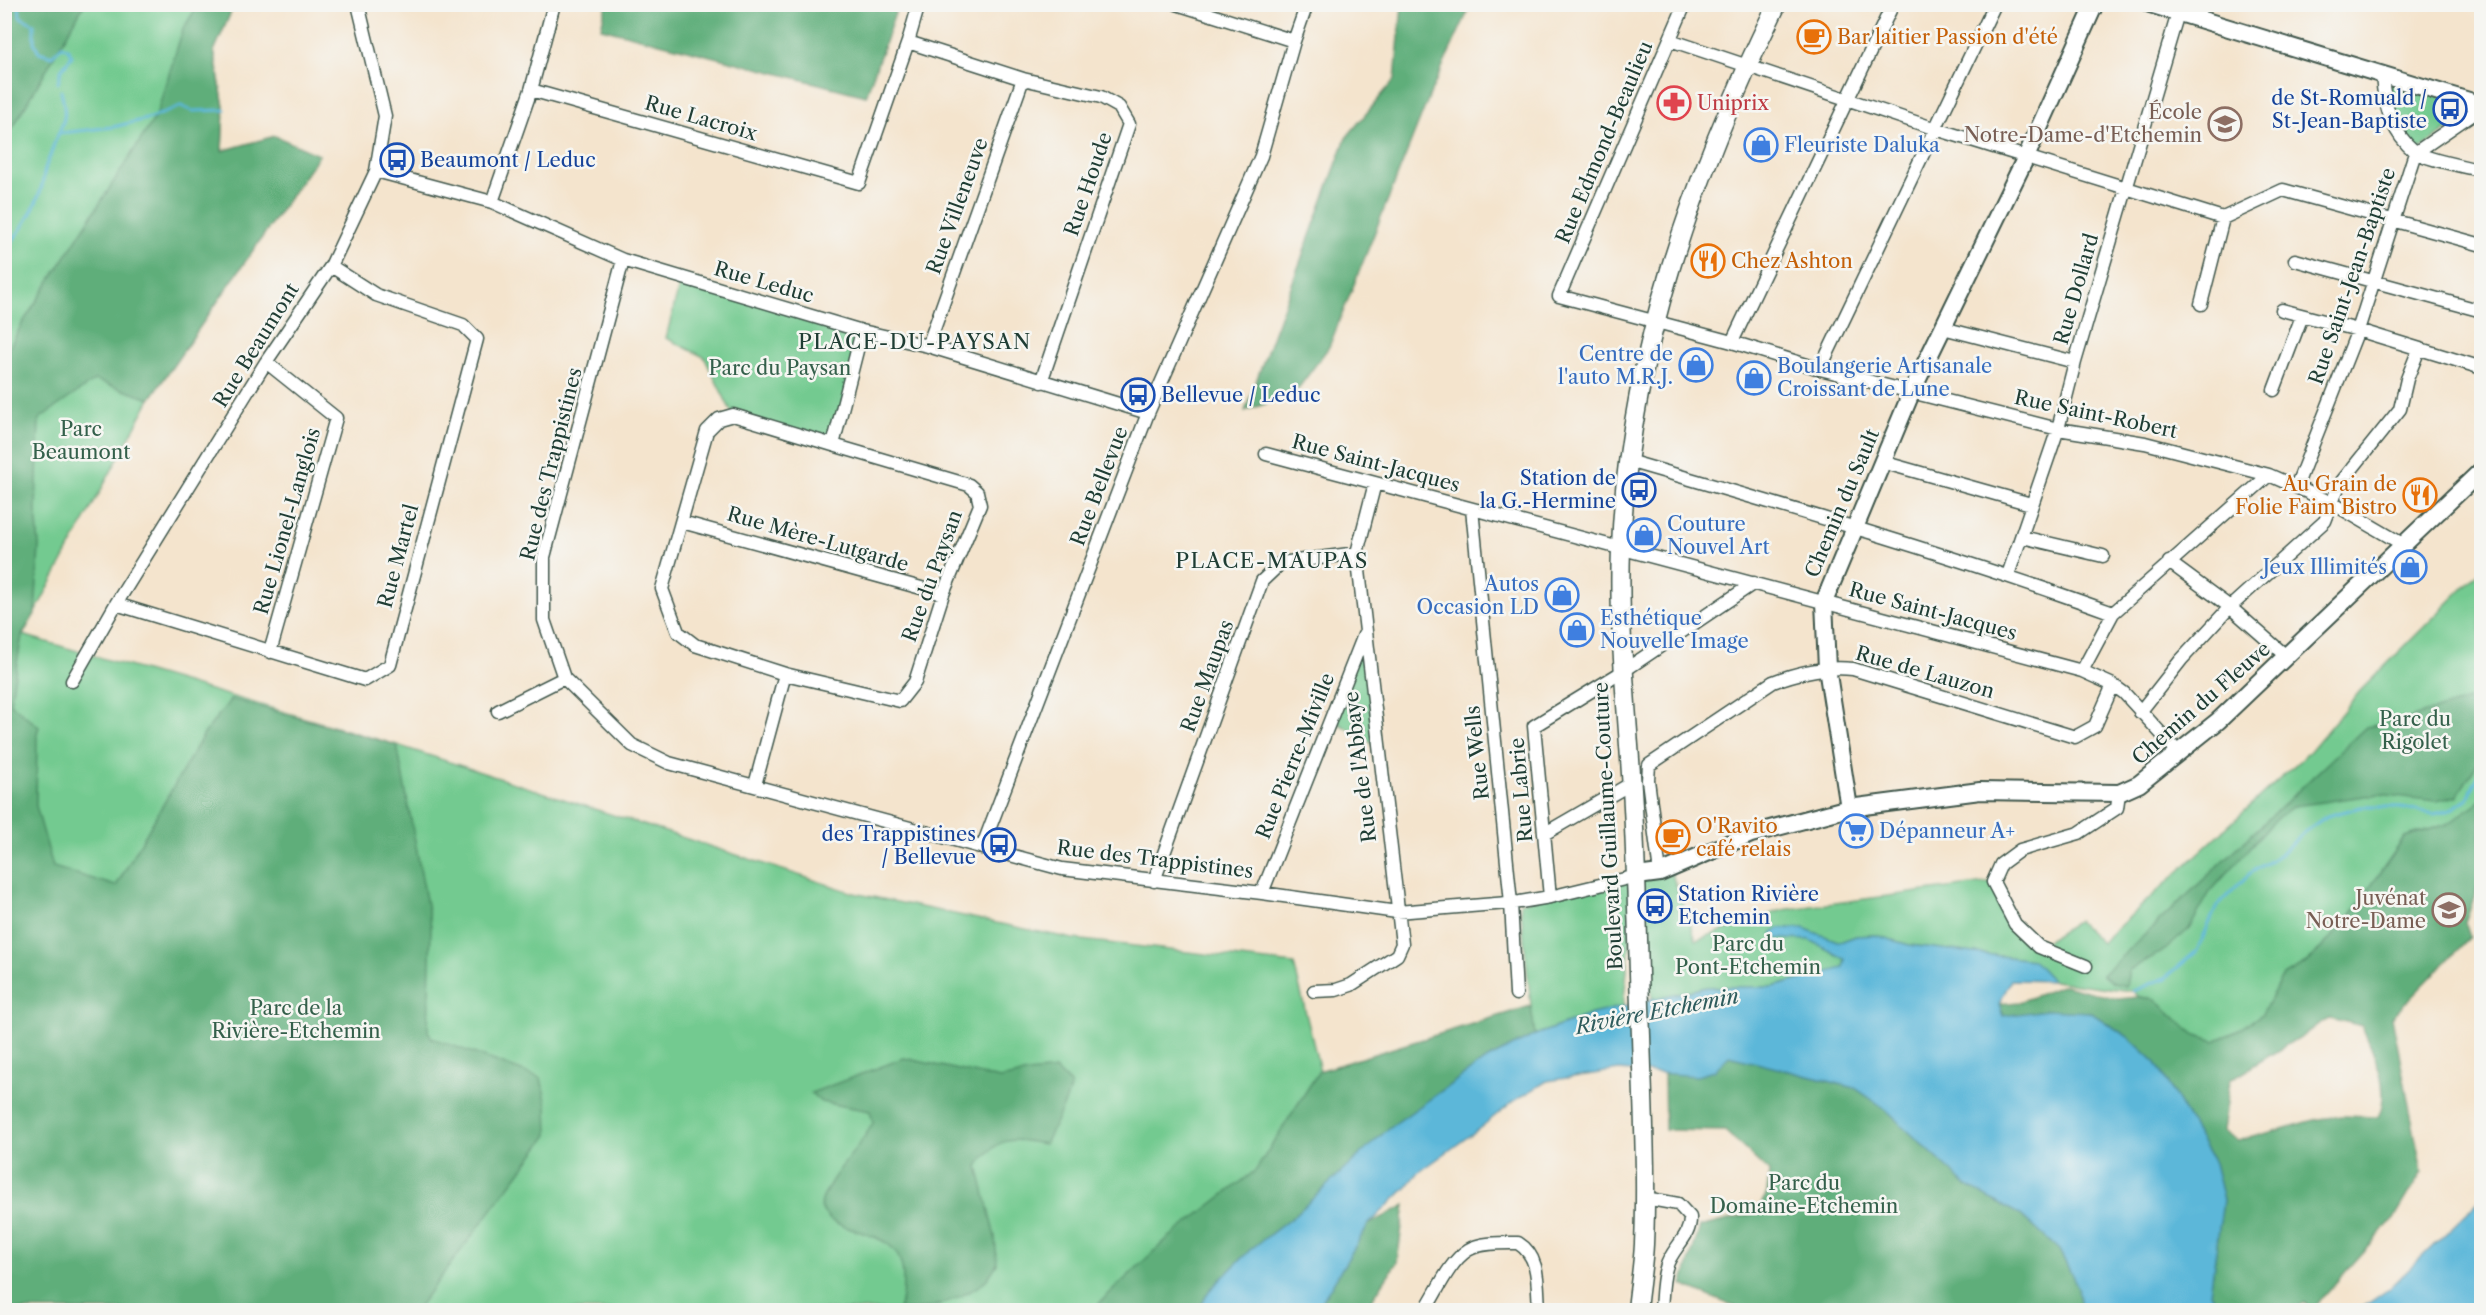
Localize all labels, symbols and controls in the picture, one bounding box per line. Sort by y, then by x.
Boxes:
cafe icon: Bar laitier Passion d'été [1796,19,1832,55]
place label: Bar laitier Passion d'été [1837,25,2058,49]
street label: Rue Edmond-Beaulieu [1550,37,1658,247]
pharmacy icon: Uniprix [1656,85,1692,121]
place label: de St-Romuald / St-Jean-Baptiste [2271,86,2427,133]
street label: Rue Lacroix [642,91,760,146]
place label: Uniprix [1697,91,1769,115]
bus stop icon: de St-Romuald / St-Jean-Baptiste [2432,91,2468,127]
place label: École Notre-Dame-d'Etchemin [1964,99,2202,147]
school or university icon: École Notre-Dame-d'Etchemin [2207,106,2243,142]
shop icon: Fleuriste Daluka [1743,127,1779,163]
street label: Rue Houde [1059,129,1117,239]
place label: Fleuriste Daluka [1784,133,1940,157]
street label: Rue Villeneuve [921,134,993,278]
bus stop icon: Beaumont / Leduc [379,142,415,178]
place label: Beaumont / Leduc [420,148,596,172]
street label: Rue Saint-Jean-Baptiste [2304,164,2400,388]
street label: Rue Dollard [2049,231,2103,347]
restaurant icon: Chez Ashton [1690,243,1726,279]
place label: Chez Ashton [1731,249,1853,273]
street label: Rue Leduc [711,256,817,308]
street label: Rue Beaumont [208,278,304,412]
district label: PLACE-DU-PAYSAN [798,329,1032,354]
place label: Centre de l'auto M.R.J. [1558,342,1673,389]
shop icon: Centre de l'auto M.R.J. [1678,347,1714,383]
place label: Boulangerie Artisanale Croissant de Lune [1777,354,1992,401]
park label: Parc du Paysan [709,356,852,380]
shop icon: Boulangerie Artisanale Croissant de Lune [1736,360,1772,396]
street label: Rue des Trappistines [515,365,587,563]
bus stop icon: Bellevue / Leduc [1120,377,1156,413]
place label: Bellevue / Leduc [1161,383,1320,407]
street label: Rue Saint-Robert [2012,385,2180,443]
park label: Parc Beaumont [32,417,130,464]
street label: Rue Bellevue [1065,423,1133,549]
street label: Rue Lionel-Langlois [249,425,325,617]
street label: Chemin du Sault [1800,425,1884,581]
street label: Rue Saint-Jacques [1289,429,1463,497]
place label: Station de la G.-Hermine [1480,466,1616,513]
bus stop icon: Station de la G.-Hermine [1621,472,1657,508]
place label: Au Grain de Folie Faim Bistro [2235,472,2397,519]
restaurant icon: Au Grain de Folie Faim Bistro [2402,477,2438,513]
street label: Rue Martel [373,501,423,611]
street label: Rue Mère-Lutgarde [724,502,912,576]
street label: Rue du Paysan [897,506,967,645]
place label: Couture Nouvel Art [1667,512,1770,559]
shop icon: Couture Nouvel Art [1626,517,1662,553]
district label: PLACE-MAUPAS [1175,548,1369,573]
shop icon: Jeux Illimités [2392,549,2428,585]
place label: Jeux Illimités [2260,555,2387,579]
place label: Autos Occasion LD [1417,572,1539,619]
shop icon: Autos Occasion LD [1544,577,1580,613]
street label: Rue Saint-Jacques [1846,577,2020,645]
place label: Esthétique Nouvelle Image [1600,606,1749,653]
shop icon: Esthétique Nouvelle Image [1559,612,1595,648]
street label: Rue Maupas [1176,616,1238,736]
street label: Chemin du Fleuve [2127,636,2275,770]
street label: Rue de Lauzon [1853,641,1998,703]
street label: Rue Pierre-Miville [1251,670,1339,842]
street label: Boulevard Guillaume-Couture [1588,681,1628,971]
street label: Rue de l'Abbaye [1339,690,1381,844]
street label: Rue Wells [1460,705,1494,801]
park label: Parc du Rigolet [2379,707,2451,754]
street label: Rue Labrie [1504,737,1538,843]
supermarket icon: Dépanneur A+ [1838,813,1874,849]
place label: O'Ravito café relais [1696,814,1791,861]
cafe icon: O'Ravito café relais [1655,819,1691,855]
place label: Dépanneur A+ [1879,819,2015,843]
place label: des Trappistines / Bellevue [822,822,976,869]
bus stop icon: des Trappistines / Bellevue [981,827,1017,863]
street label: Rue des Trappistines [1055,835,1255,883]
place label: Station Rivière Etchemin [1678,882,1819,929]
place label: Juvénat Notre-Dame [2306,886,2426,933]
bus stop icon: Station Rivière Etchemin [1637,888,1673,924]
school or university icon: Juvénat Notre-Dame [2431,892,2467,928]
park label: Parc du Pont-Etchemin [1675,932,1821,979]
water label: Rivière Etchemin [1571,983,1741,1039]
park label: Parc de la Rivière-Etchemin [211,996,381,1043]
park label: Parc du Domaine-Etchemin [1710,1171,1899,1218]

